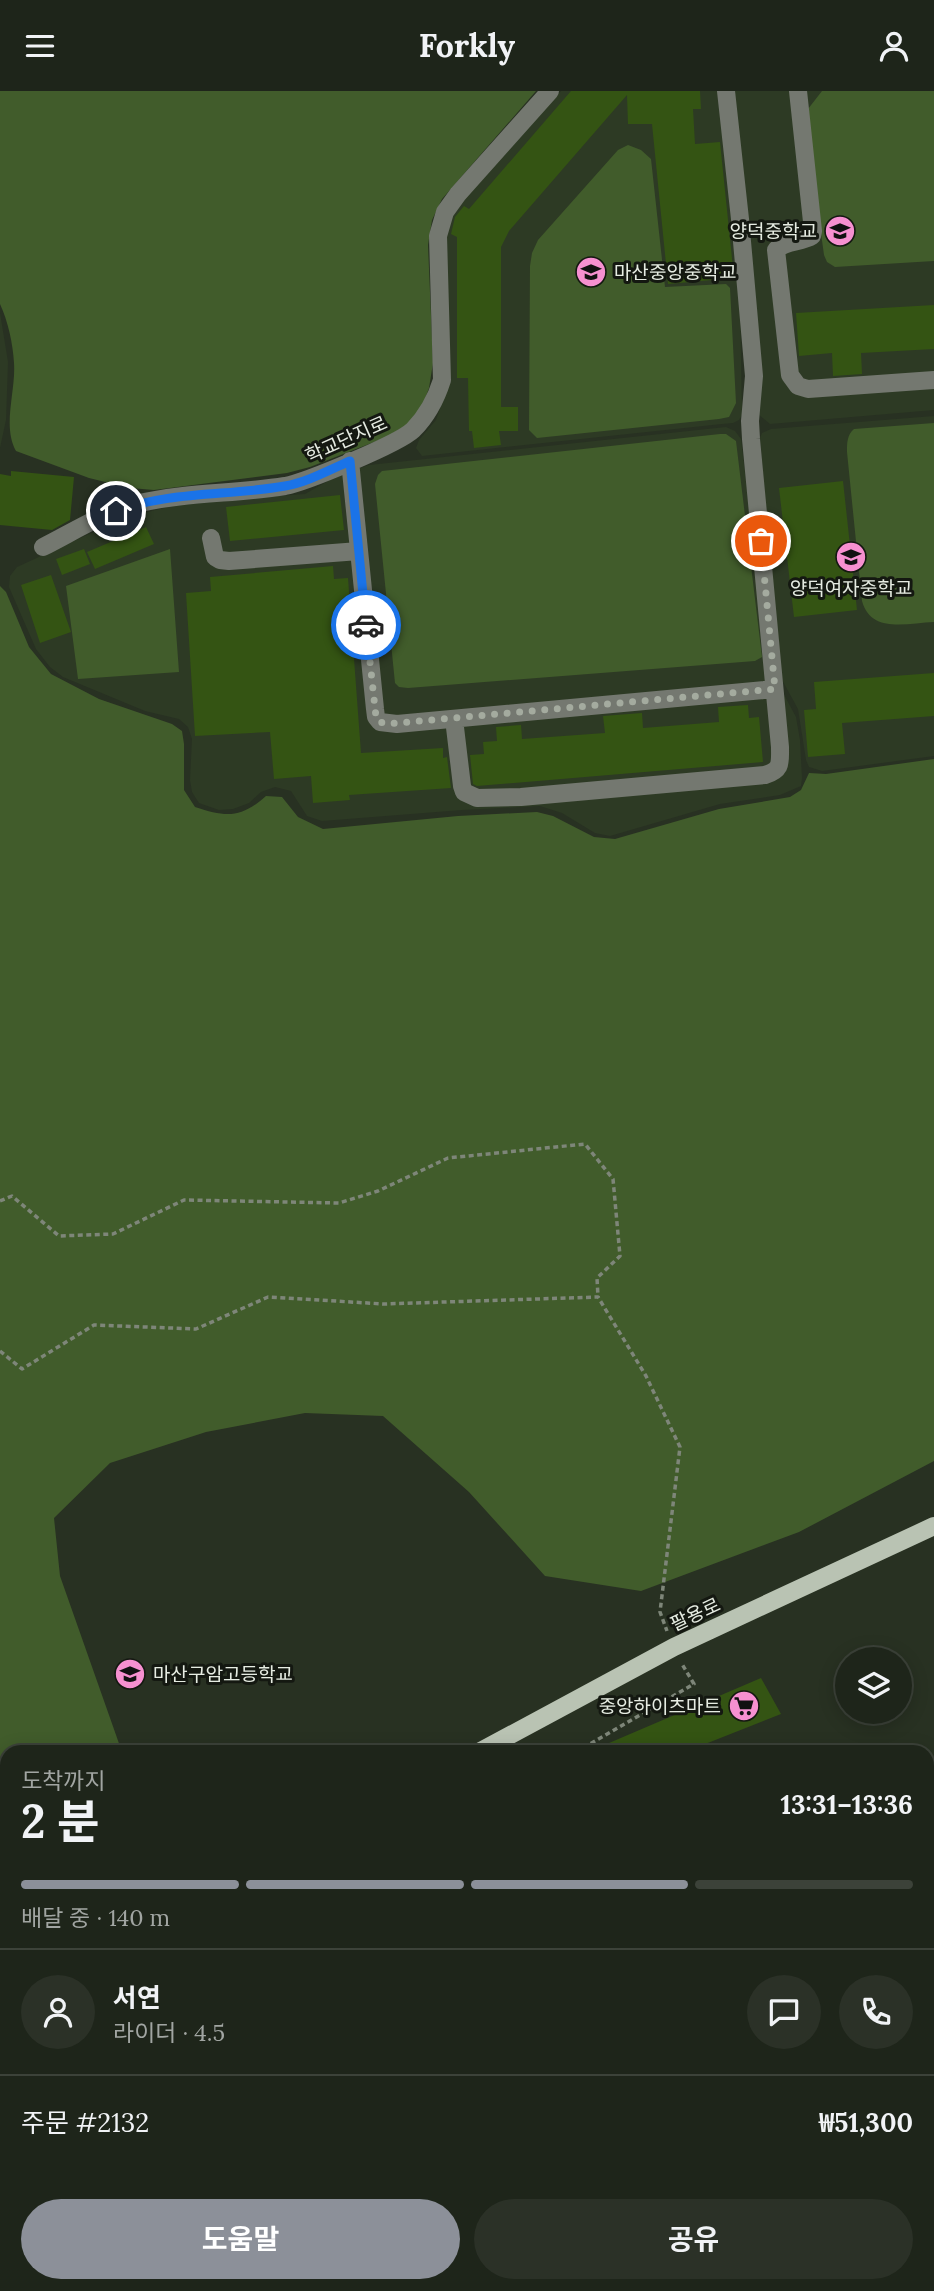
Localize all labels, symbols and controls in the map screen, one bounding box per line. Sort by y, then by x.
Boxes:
text: Forkly [419,25,515,66]
icon: menu [21,27,59,65]
icon: person [875,27,913,65]
school or university icon: 양덕중학교 [823,214,857,248]
place label: 양덕중학교 [730,219,817,243]
school or university icon: 마산중앙중학교 [574,255,608,289]
place label: 마산중앙중학교 [614,260,736,284]
street label: 학교단지로 [301,410,391,468]
pin [86,481,146,541]
icon: home [97,492,135,530]
pin [731,511,791,571]
icon: bag [742,522,780,560]
school or university icon: 양덕여자중학교 [834,540,868,574]
place label: 양덕여자중학교 [790,576,912,600]
courier [331,590,401,660]
icon: car [347,606,385,644]
street label: 팔용로 [666,1592,724,1636]
map controls [835,1647,912,1724]
button: layers [835,1647,912,1724]
school or university icon: 마산구암고등학교 [113,1657,147,1691]
place label: 마산구암고등학교 [153,1662,293,1686]
supermarket icon: 중앙하이츠마트 [727,1689,761,1723]
place label: 중앙하이츠마트 [599,1694,721,1718]
text: 도착까지 [21,1766,106,1795]
text: 13:31–13:36 [781,1788,913,1821]
text: 2 분 [21,1792,100,1851]
text: 배달 중 · 140 m [21,1903,170,1932]
button: person [21,1975,95,2049]
button: chat [747,1975,821,2049]
button: phone [839,1975,913,2049]
text: 서연 [113,1981,161,2014]
text: 라이더 · 4.5 [113,2018,225,2047]
text: 주문 #2132 [21,2106,149,2139]
text: ₩51,300 [819,2106,913,2139]
button: 도움말 [21,2199,460,2279]
button: 공유 [474,2199,913,2279]

